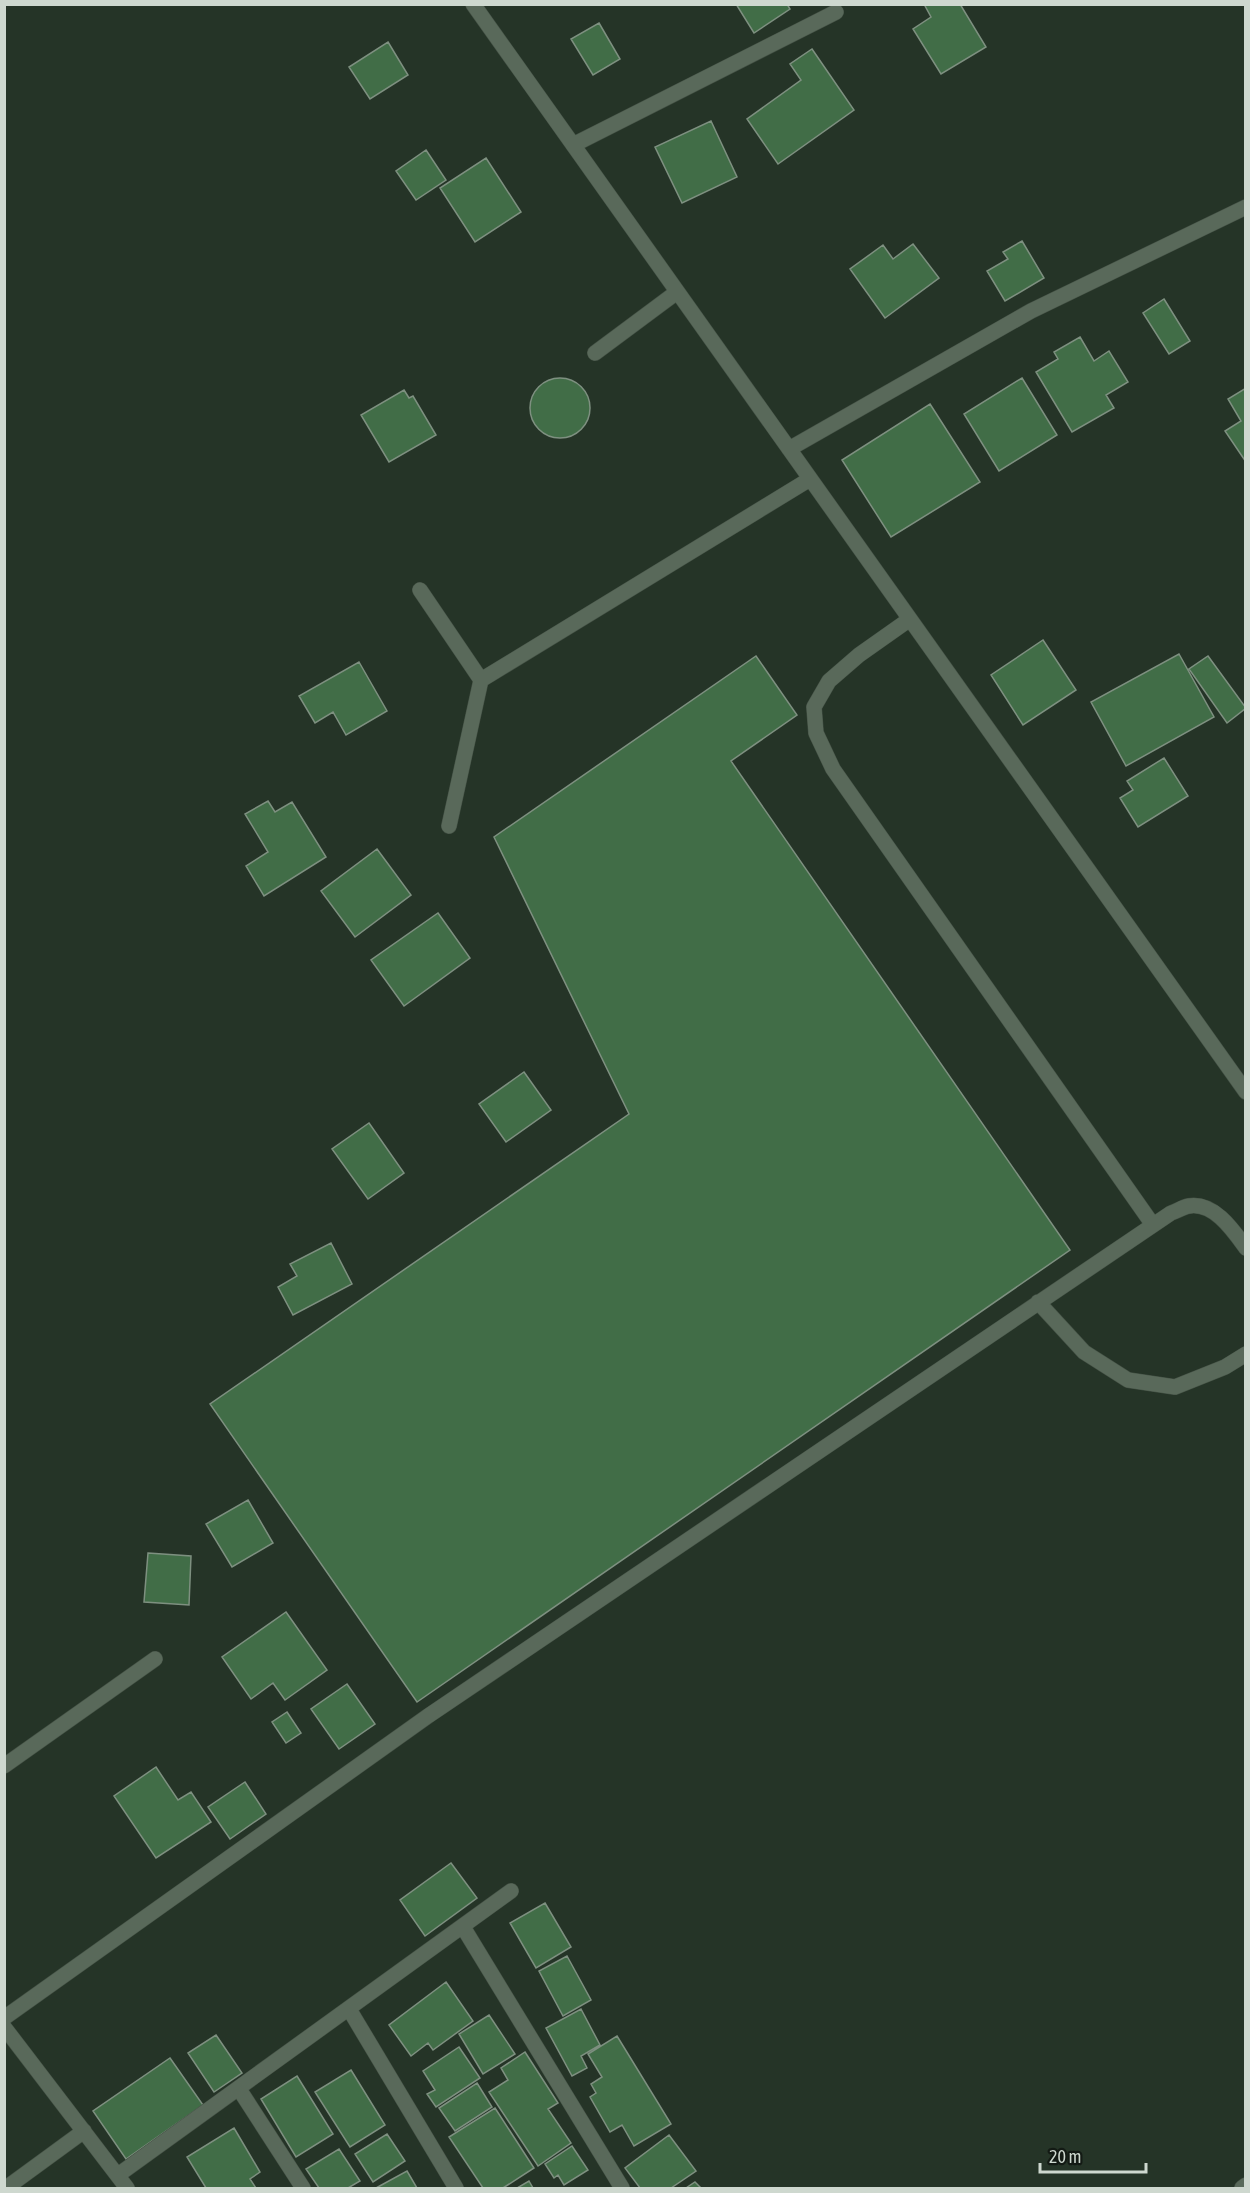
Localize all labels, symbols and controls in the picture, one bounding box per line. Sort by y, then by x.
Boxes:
scale bar [1040,2136,1146,2174]
text: 20 m [1049,2146,1081,2167]

